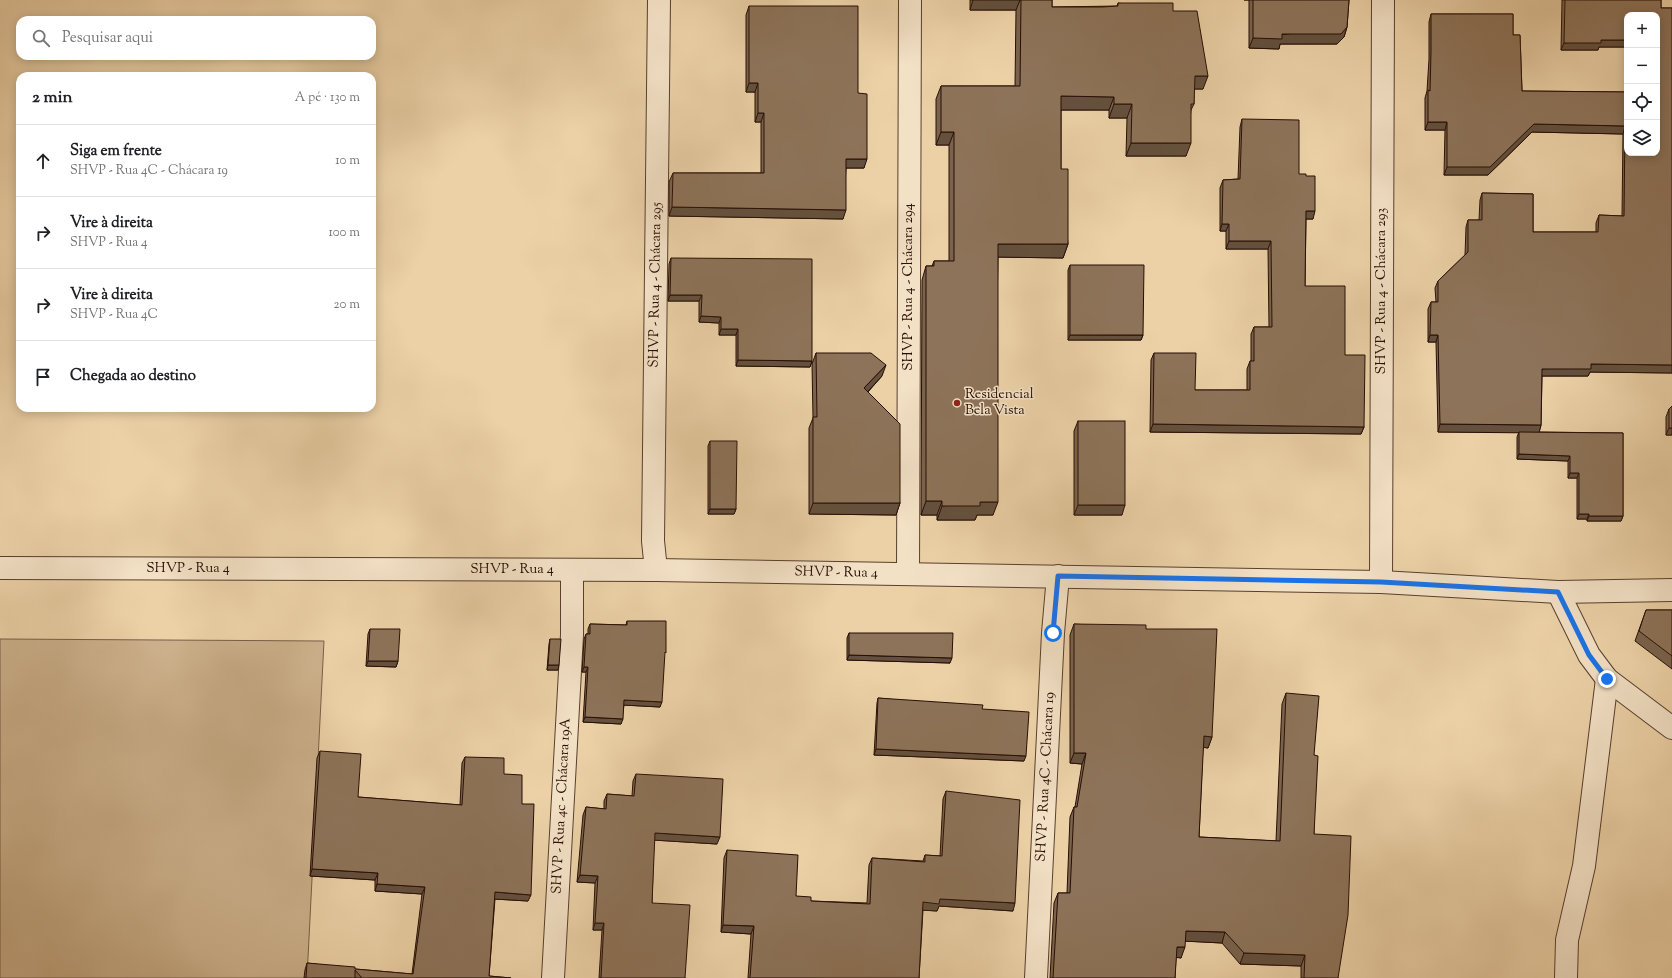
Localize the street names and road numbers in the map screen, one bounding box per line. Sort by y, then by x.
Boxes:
street label: SHVP - Rua 4 - Chácara 295 [645,202,667,368]
street label: SHVP - Rua 4 - Chácara 294 [899,203,919,371]
street label: SHVP - Rua 4 - Chácara 293 [1372,208,1392,374]
street label: SHVP - Rua 4 [146,559,230,579]
street label: SHVP - Rua 4 [470,560,554,580]
street label: SHVP - Rua 4 [794,562,878,584]
street label: SHVP - Rua 4C - Chácara 19 [1032,691,1060,862]
street label: SHVP - Rua 4c - Chácara 19A [547,717,577,895]

